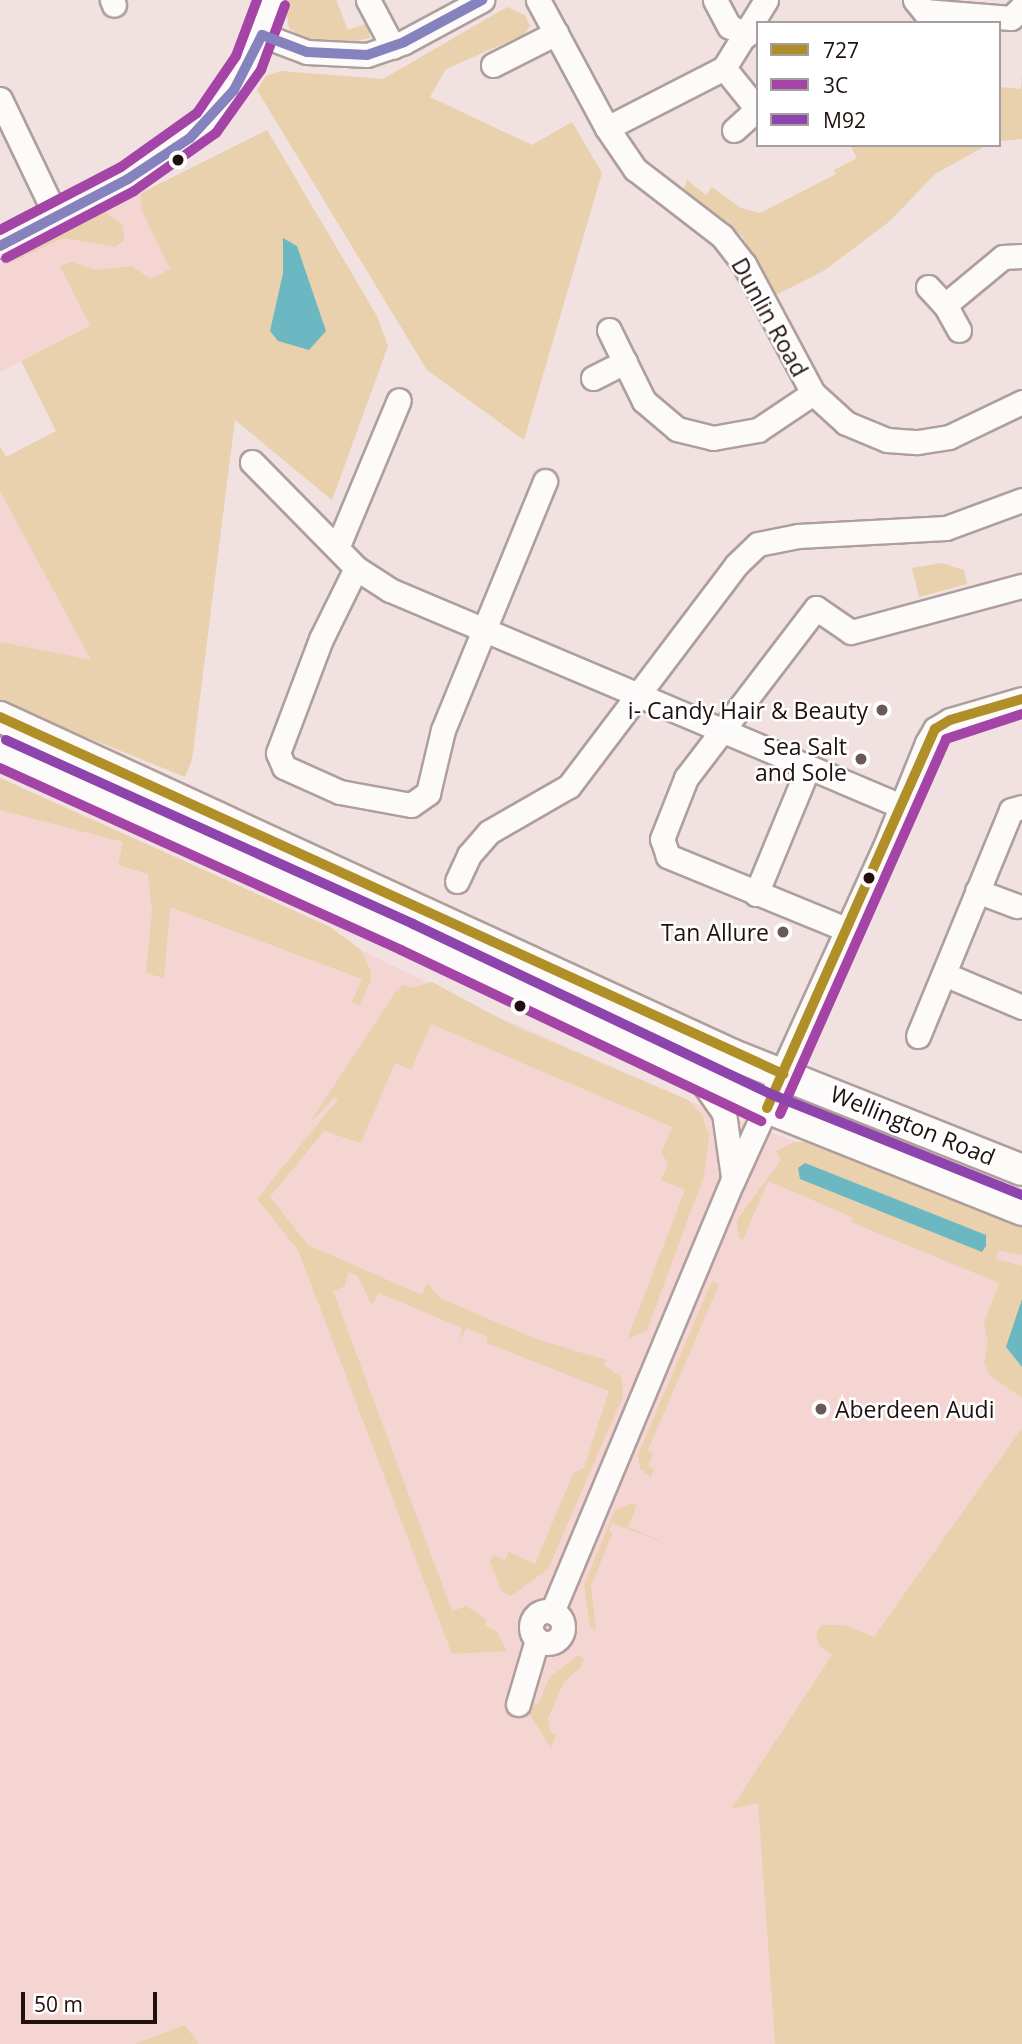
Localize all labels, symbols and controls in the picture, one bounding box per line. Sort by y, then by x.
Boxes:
legend [756,21,1001,147]
text: 727 [823,36,859,64]
text: 3C [823,71,848,99]
text: M92 [823,106,866,134]
unlabelled marker [171,153,185,167]
street label: Dunlin Road [726,253,814,381]
place label: i- Candy Hair & Beauty [628,696,868,724]
marker: i- Candy Hair & Beauty [874,702,890,718]
place label: Sea Salt and Sole [755,732,847,786]
marker: Sea Salt and Sole [853,751,869,767]
unlabelled marker [862,871,876,885]
place label: Tan Allure [661,918,769,946]
marker: Tan Allure [775,924,791,940]
unlabelled marker [513,999,527,1013]
street label: Wellington Road [827,1079,999,1171]
place label: Aberdeen Audi [835,1395,994,1423]
marker: Aberdeen Audi [813,1401,829,1417]
scale bar [24,1978,161,2022]
text: 50 m [34,1990,83,2018]

